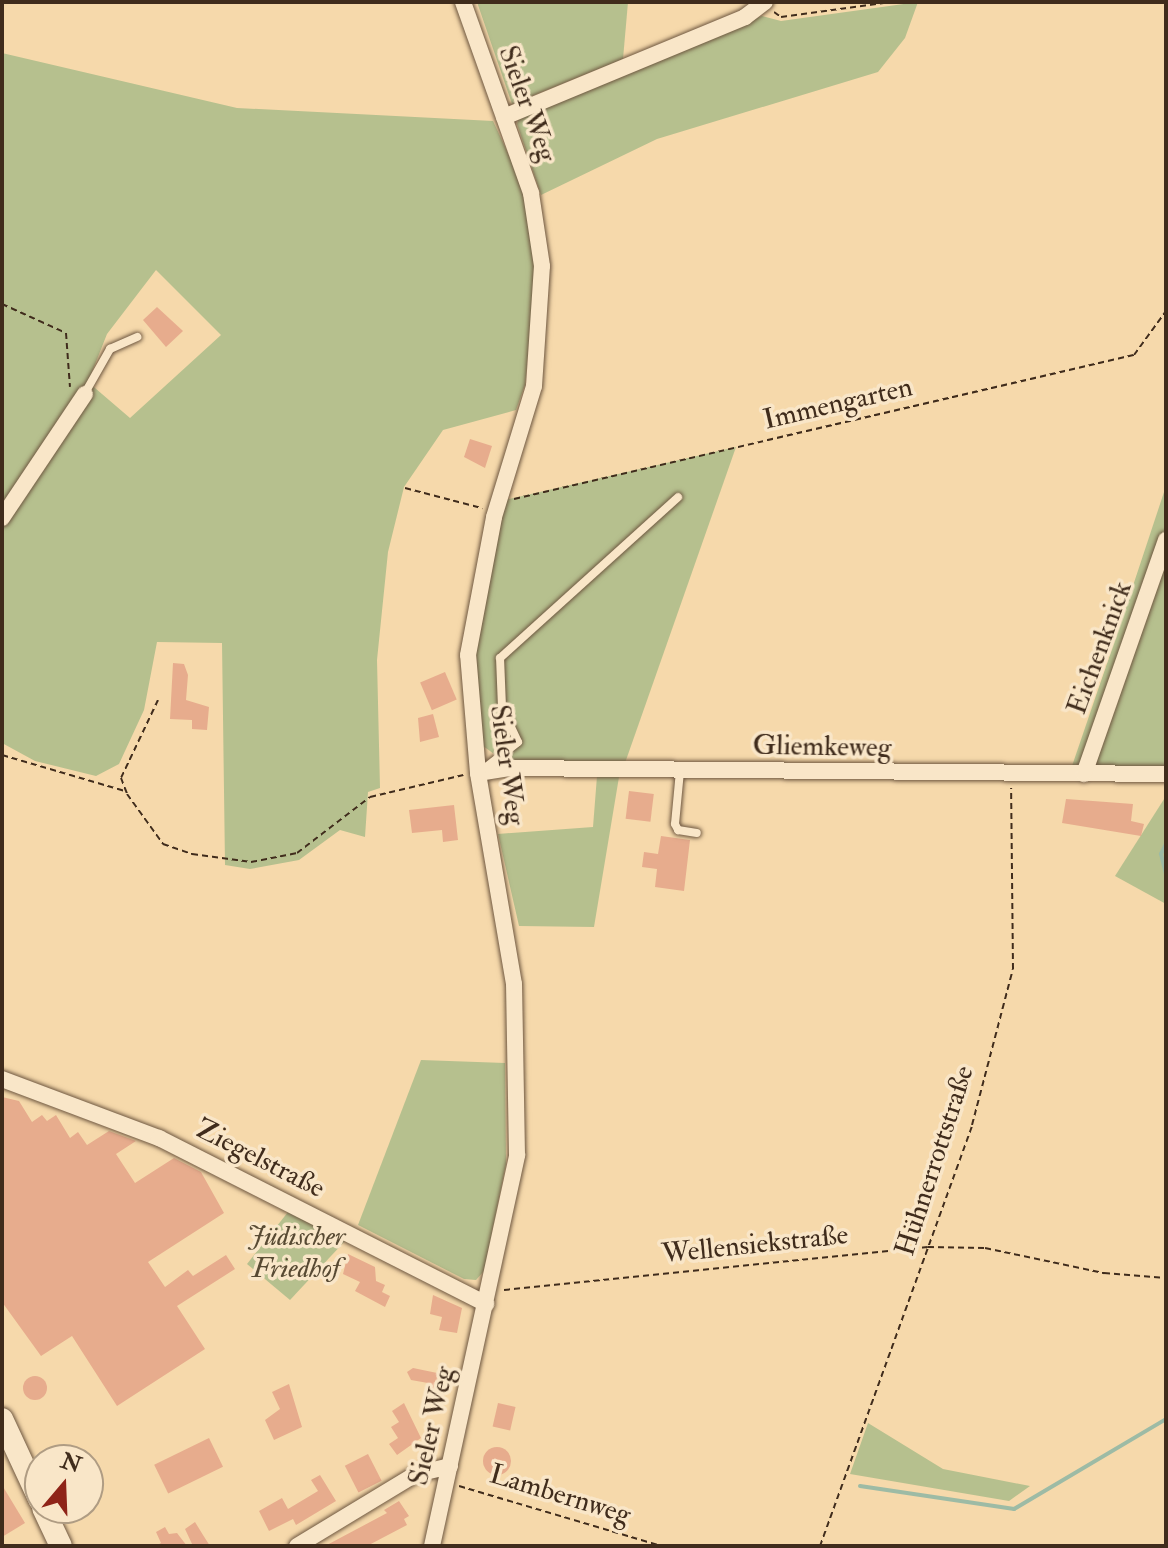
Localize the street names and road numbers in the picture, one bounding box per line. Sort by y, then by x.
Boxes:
street label: Sieler Weg [491,41,563,167]
street label: Immengarten [760,371,916,437]
street label: Eichenknick [1060,577,1140,719]
street label: Sieler Weg [482,703,532,827]
street label: Gliemkeweg [752,729,892,765]
street label: Hühnerrottstraße [888,1062,982,1260]
street label: Ziegelstraße [190,1112,330,1206]
street label: Wellensiekstraße [660,1219,850,1271]
street label: Sieler Weg [402,1363,462,1489]
street label: Lambernweg [485,1458,635,1532]

